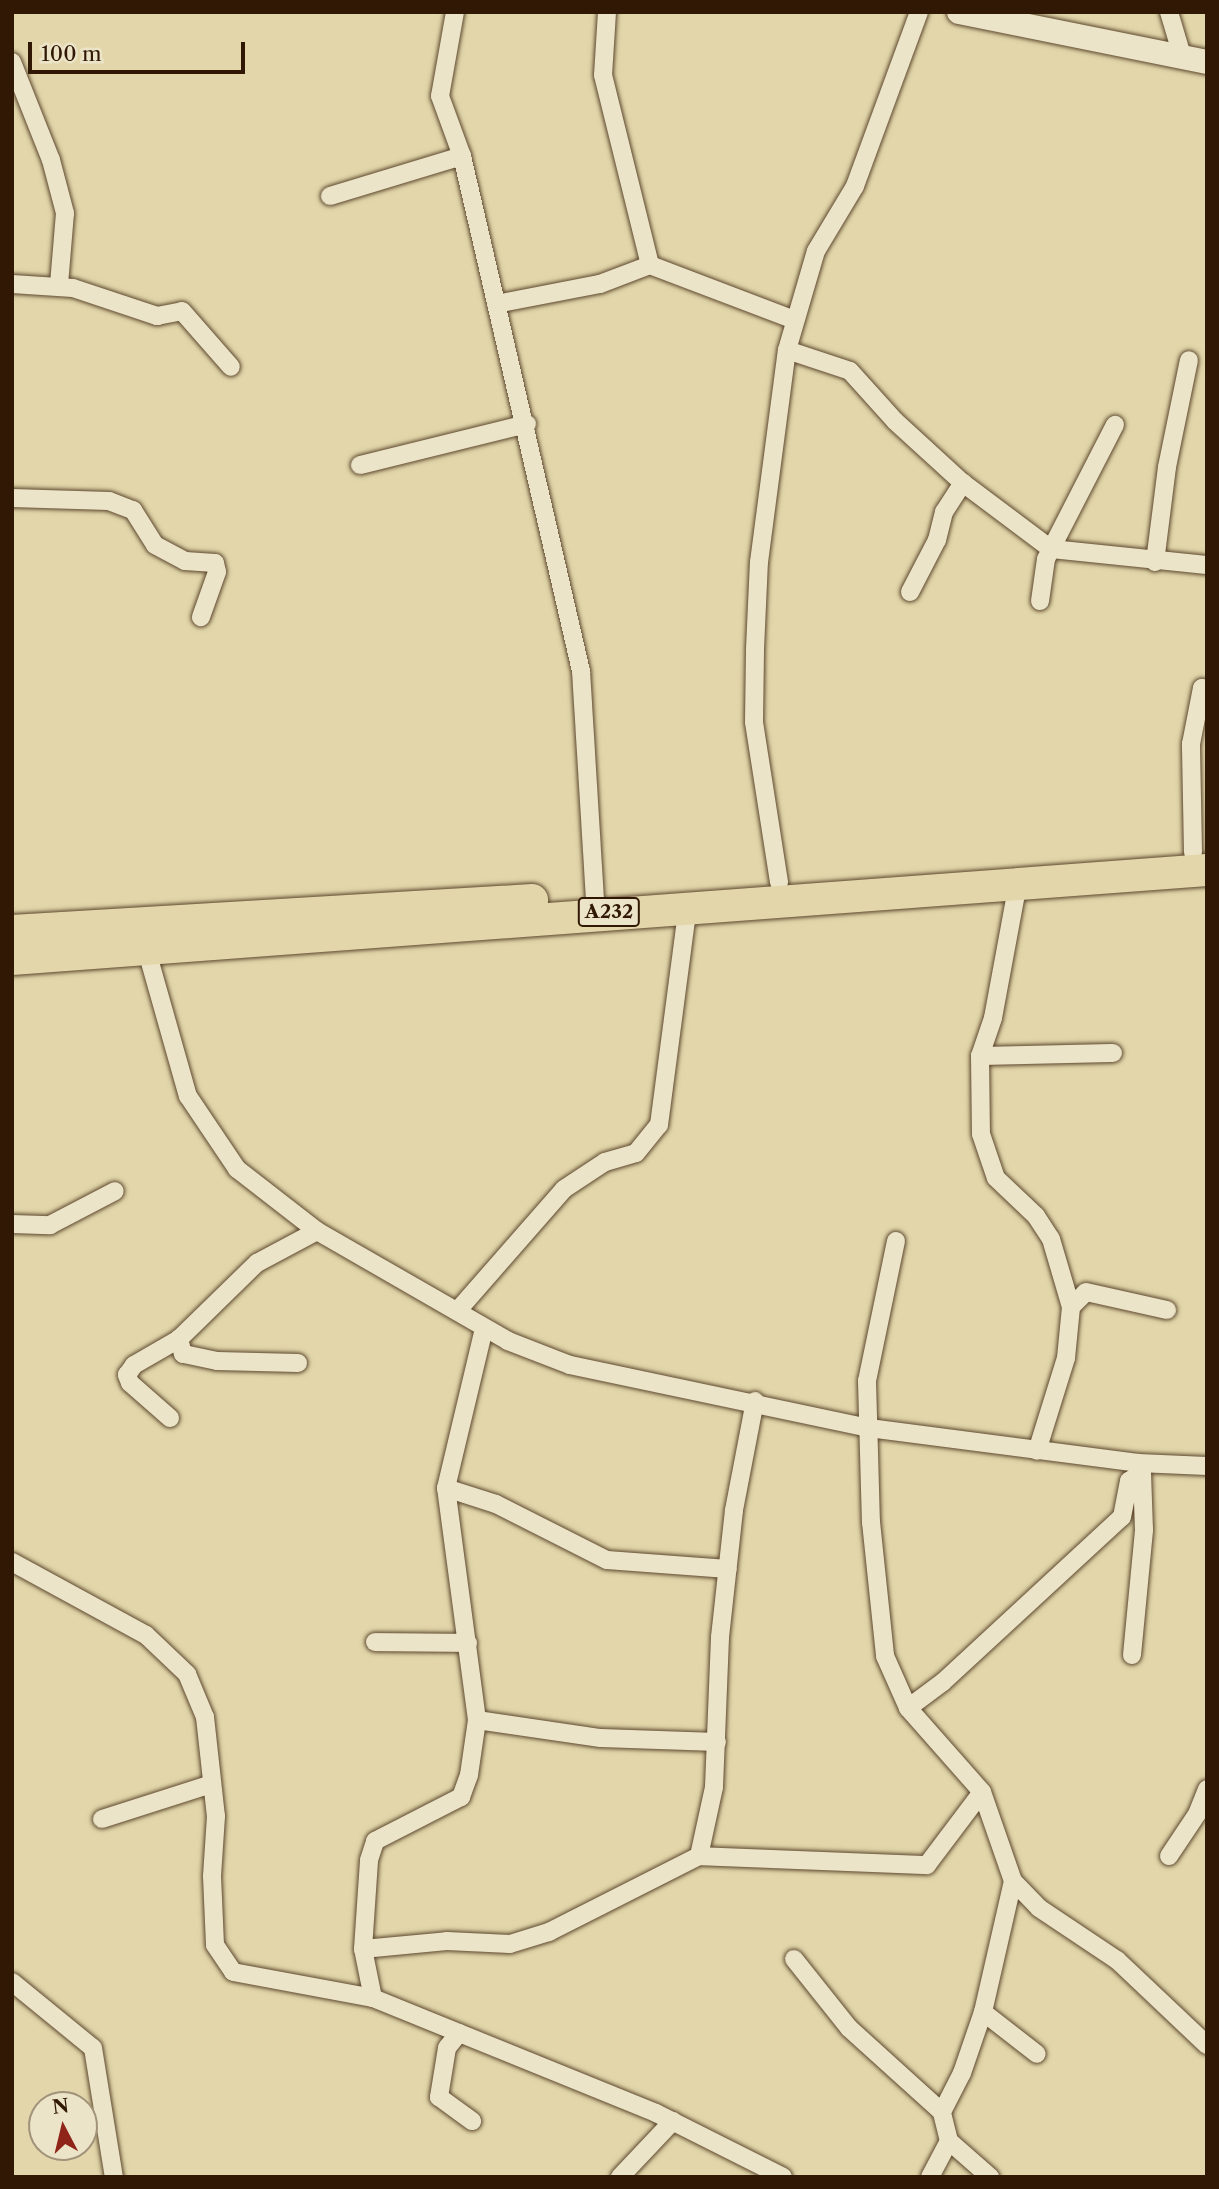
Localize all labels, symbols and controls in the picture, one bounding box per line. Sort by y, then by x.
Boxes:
scale bar [32,28,248,72]
text: 100 m [41,41,102,66]
road number: A232 [578,896,640,928]
north arrow [28,2091,98,2161]
text: N [51,2094,70,2119]

